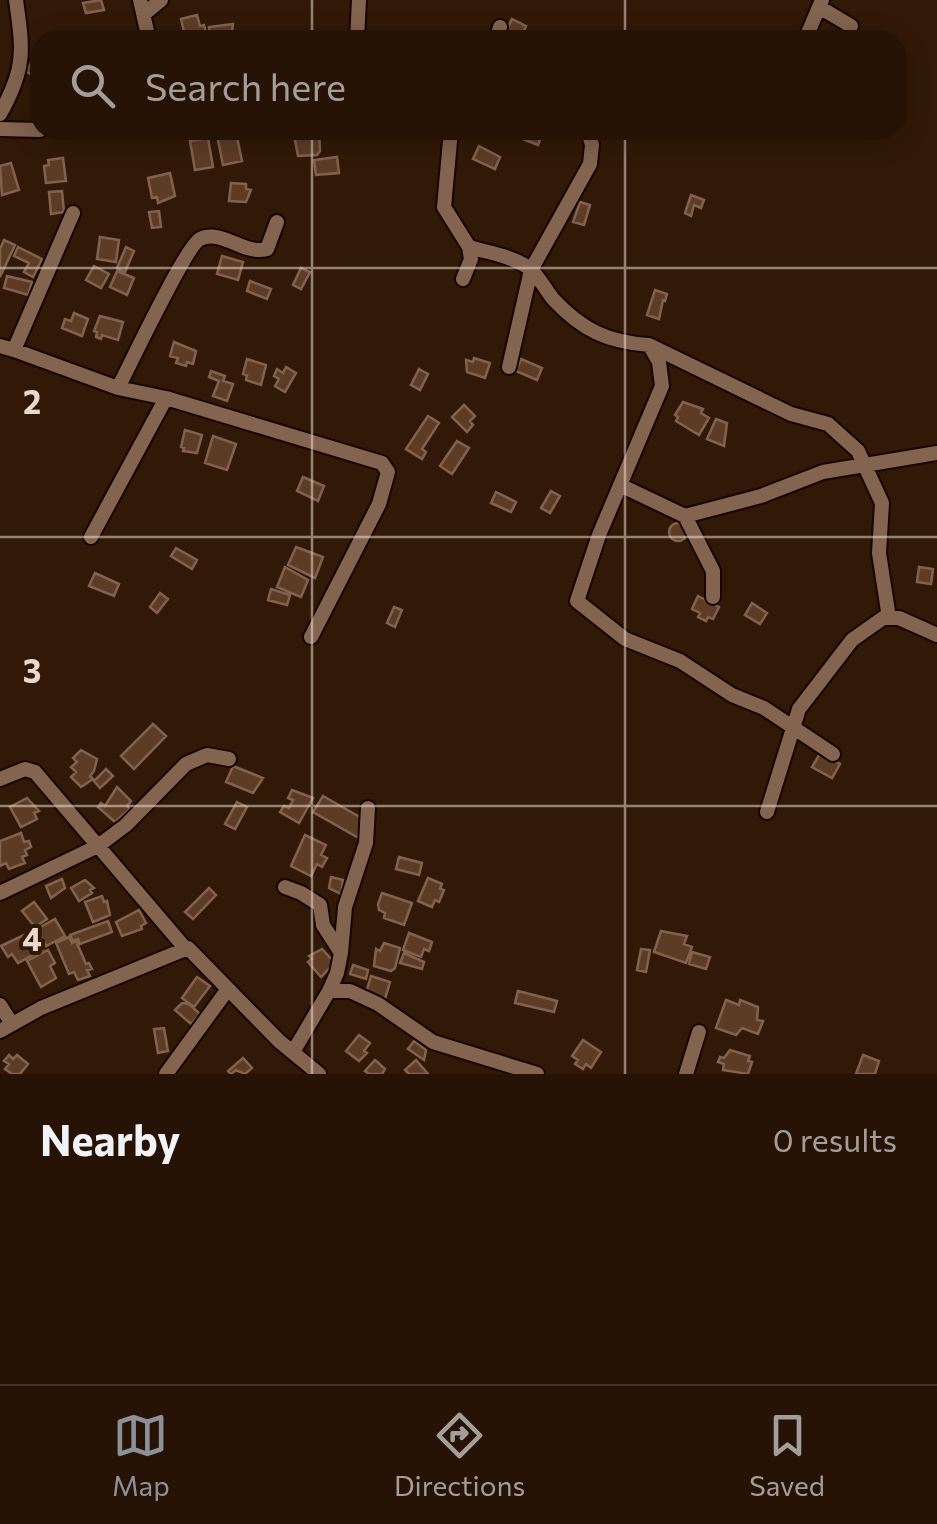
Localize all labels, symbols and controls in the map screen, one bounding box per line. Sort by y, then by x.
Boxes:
search box [30,30,907,140]
icon: search [65,58,120,113]
text: Search here [145,62,346,109]
text: 2 [23,381,41,421]
text: 3 [23,650,41,690]
text: 4 [22,918,42,958]
text: Nearby [40,1113,180,1165]
text: 0 results [773,1119,897,1159]
tab: Map [112,1408,170,1502]
tab: Directions [394,1408,525,1502]
tab: Saved [749,1408,825,1502]

